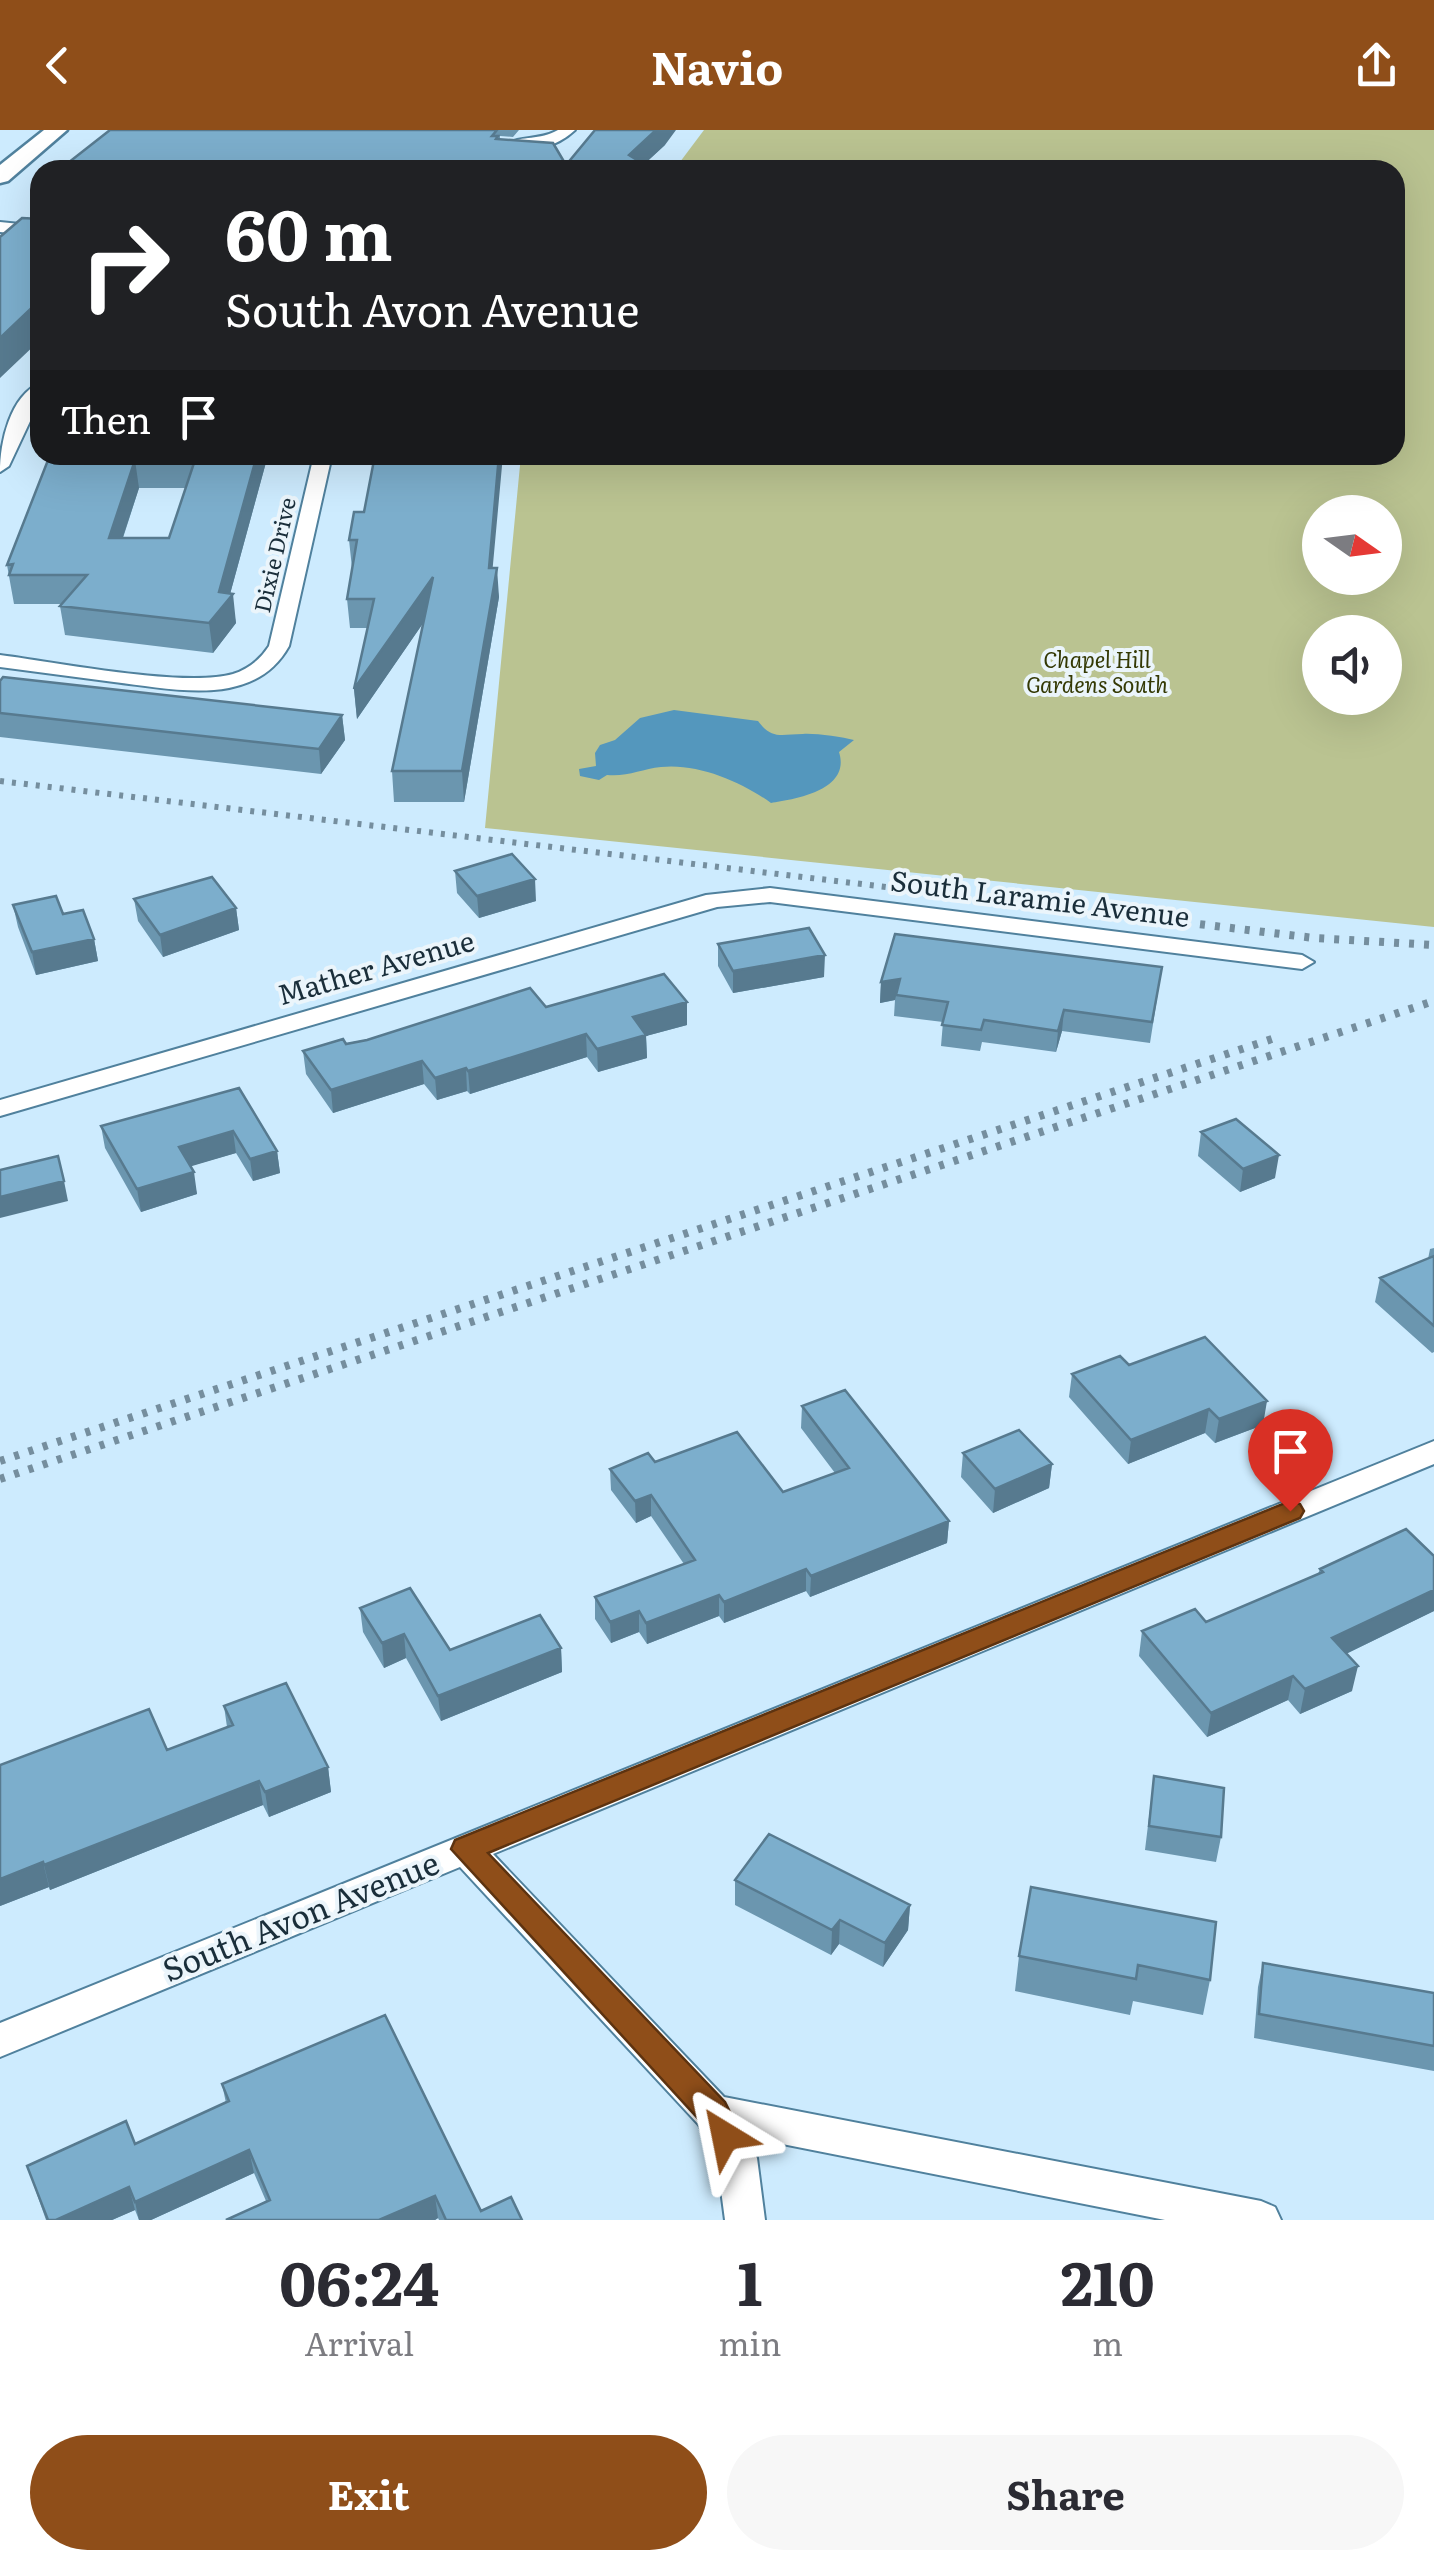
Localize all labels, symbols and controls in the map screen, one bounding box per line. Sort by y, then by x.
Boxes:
text: Navio [651,32,783,99]
icon: back [30,38,85,93]
icon: share [1349,38,1404,93]
text: 60 m [225,179,393,283]
icon: right [60,200,190,330]
text: South Avon Avenue [225,274,640,341]
text: Then [60,389,151,446]
icon: arrive [171,390,226,445]
street label: Dixie Drive [244,494,303,616]
north arrow [1302,495,1402,595]
map controls [1302,495,1402,715]
button: sound [1302,615,1402,715]
park label: Chapel Hill Gardens South [1026,642,1168,700]
street label: South Laramie Avenue [888,858,1192,936]
street label: Mather Avenue [272,918,479,1014]
pin [1248,1409,1333,1512]
icon: arrive [1263,1424,1318,1479]
street label: South Avon Avenue [154,1837,446,1992]
position arrow [673,2084,777,2188]
text: 06:24 [279,2235,439,2324]
text: 1 [737,2235,762,2324]
text: 210 [1061,2235,1155,2324]
text: Arrival [305,2318,414,2366]
text: min [718,2318,781,2366]
text: m [1092,2318,1123,2366]
button: Exit [30,2435,707,2550]
button: Share [727,2435,1404,2550]

